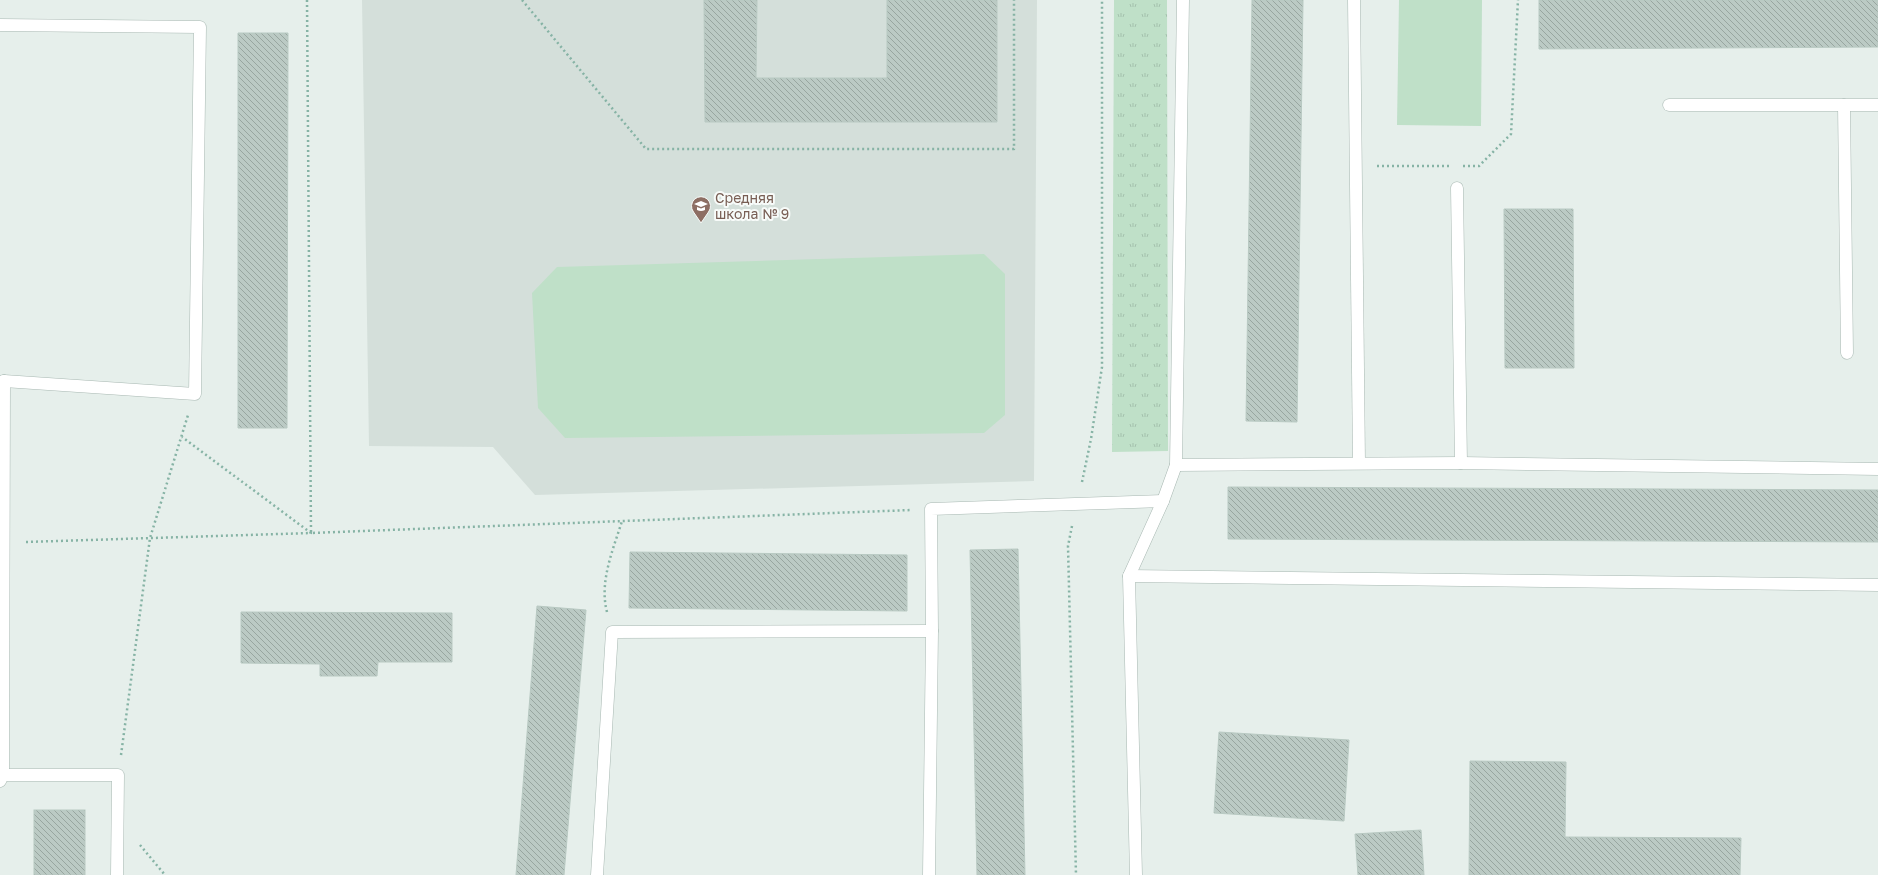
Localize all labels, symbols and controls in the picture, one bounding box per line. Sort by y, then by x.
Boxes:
place label: Средняя школа № 9 [715,189,789,222]
school or university icon: Средняя школа № 9 [690,195,712,223]

